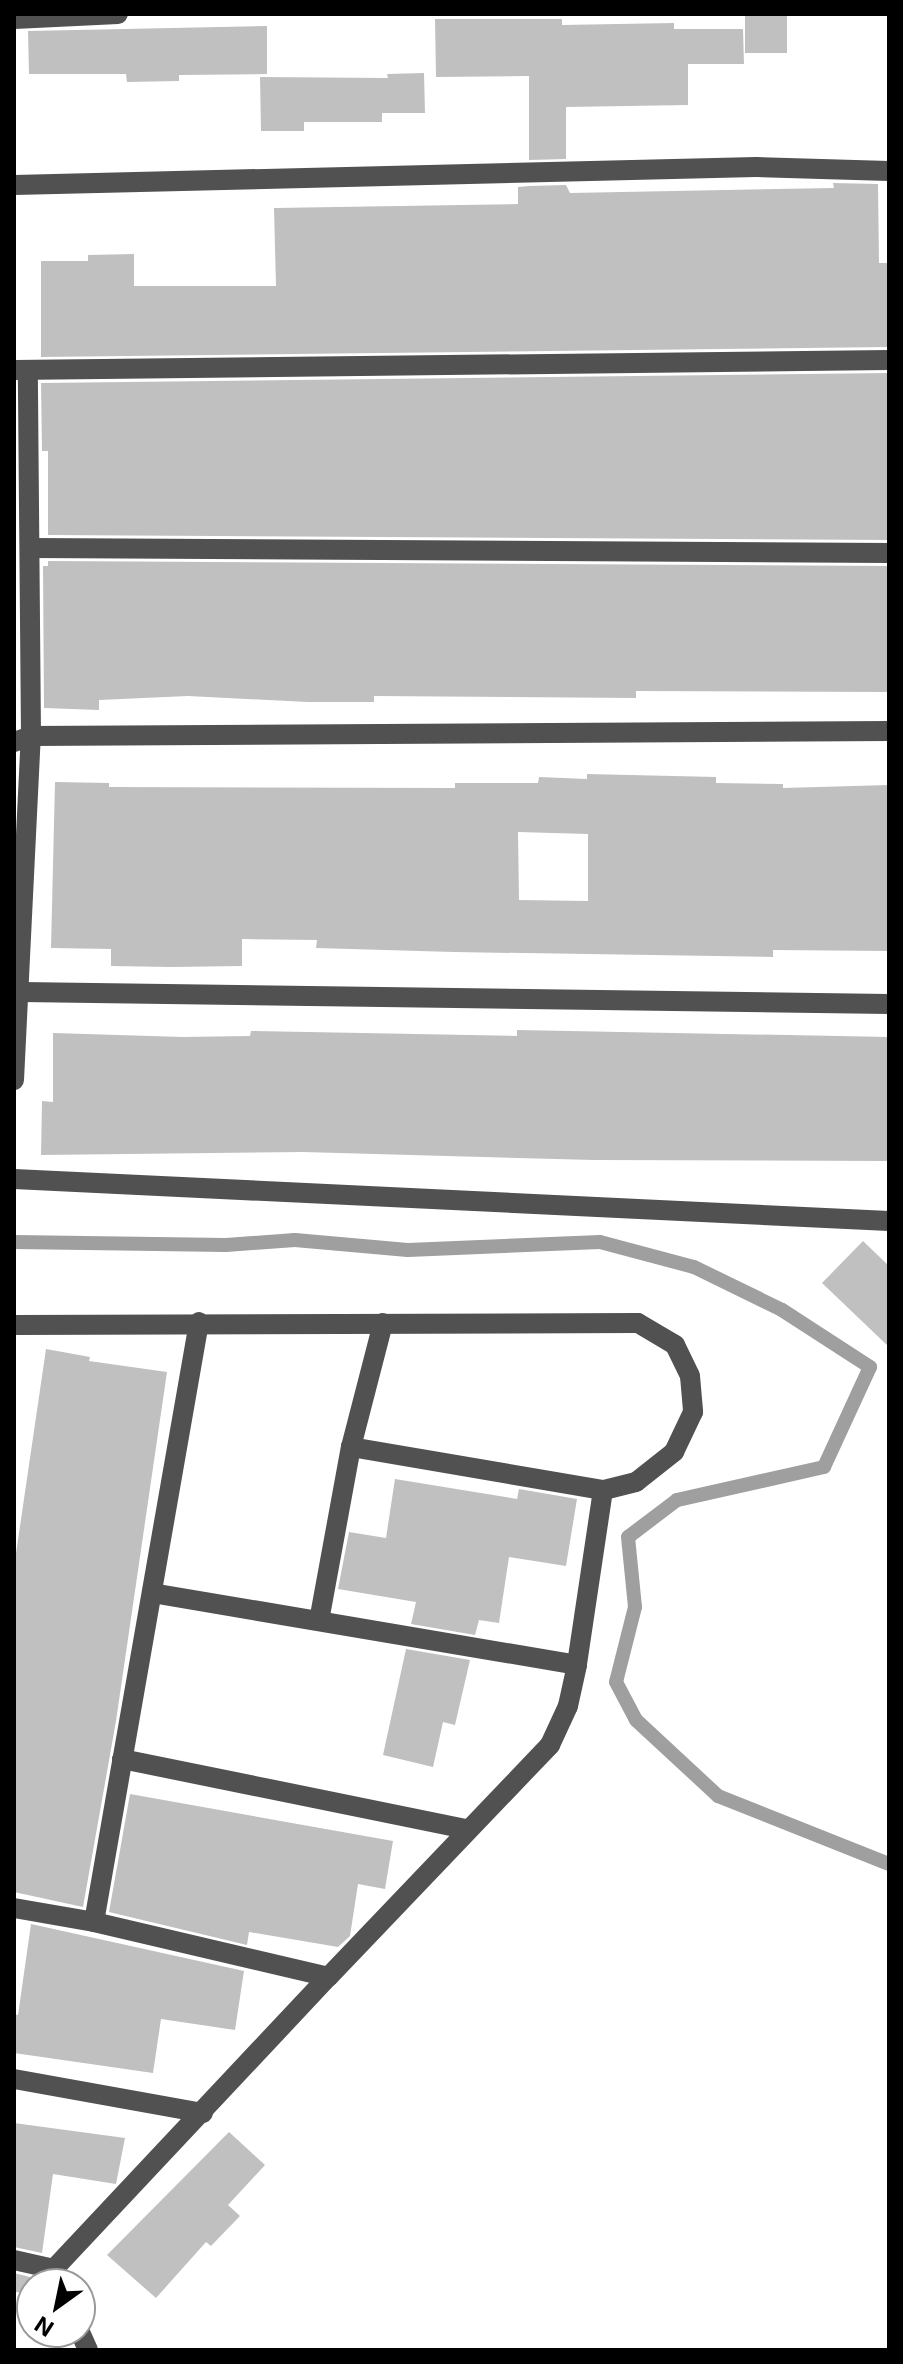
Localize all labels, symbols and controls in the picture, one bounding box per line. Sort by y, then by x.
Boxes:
north arrow [16,2268,96,2348]
text: N [30,2311,58,2342]

